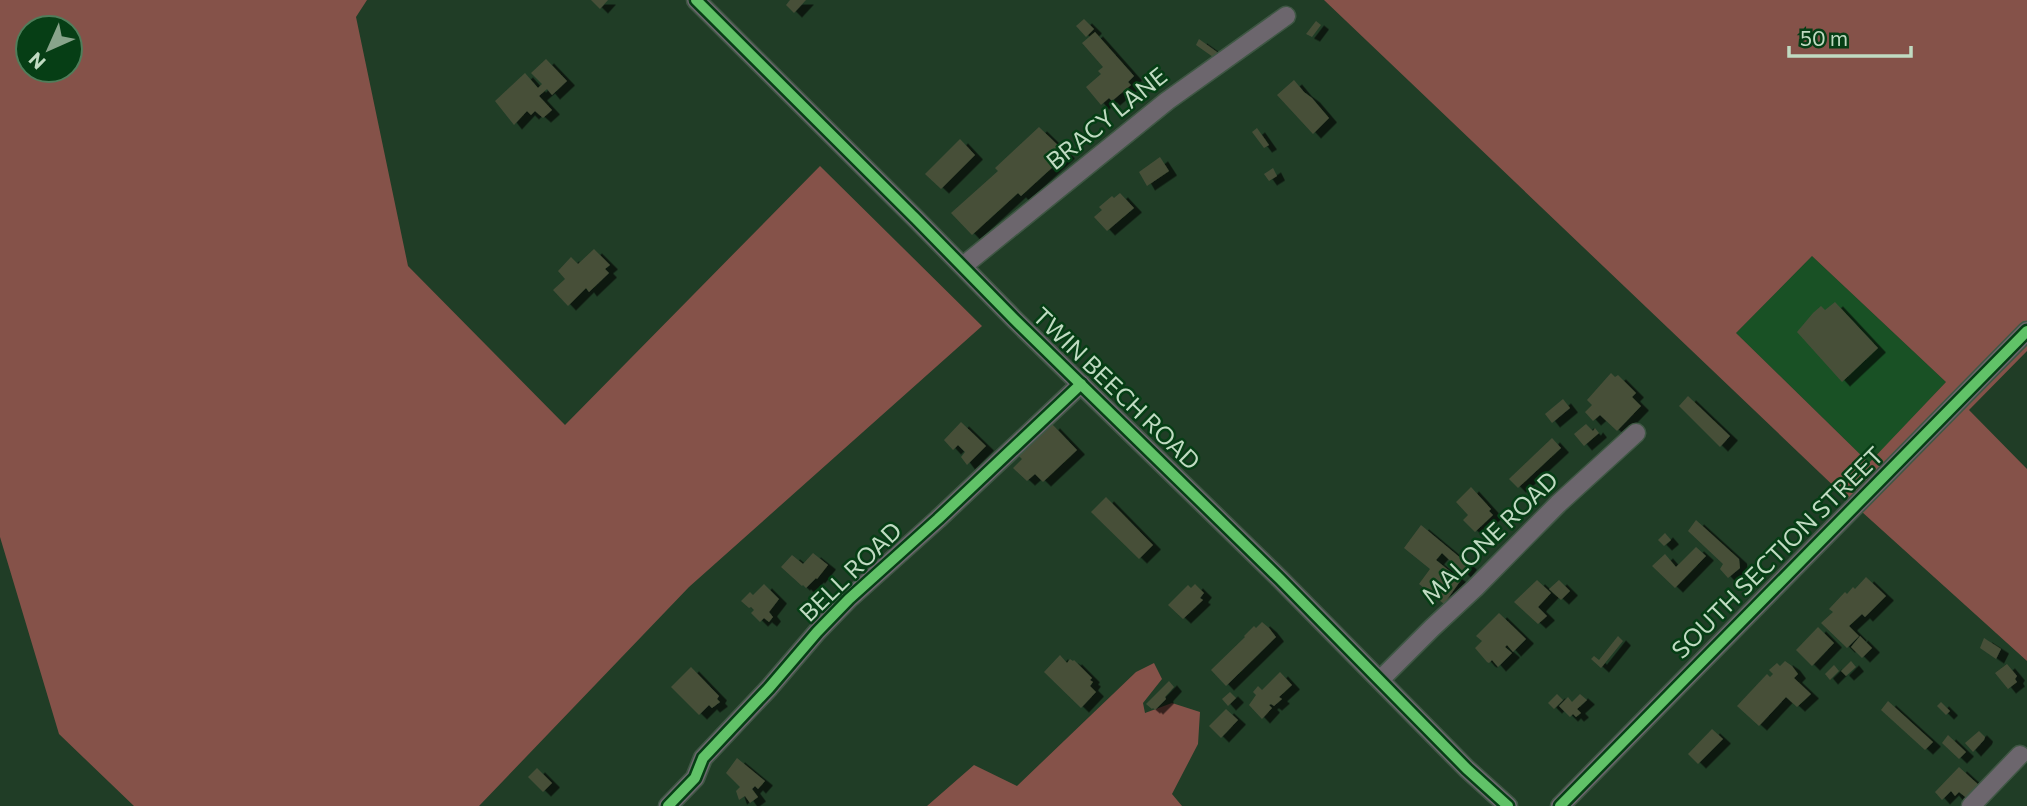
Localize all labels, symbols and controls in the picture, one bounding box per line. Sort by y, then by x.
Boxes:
north arrow [14,14,84,84]
scale bar [1789,14,1912,58]
text: 50 m [1800,25,1848,50]
text: N [23,48,50,75]
street label: BRACY LANE [1040,60,1172,175]
street label: TWIN BEECH ROAD [1027,301,1207,475]
street label: SOUTH SECTION STREET [1665,440,1889,664]
street label: MALONE ROAD [1415,465,1563,609]
street label: BELL ROAD [793,515,907,627]

